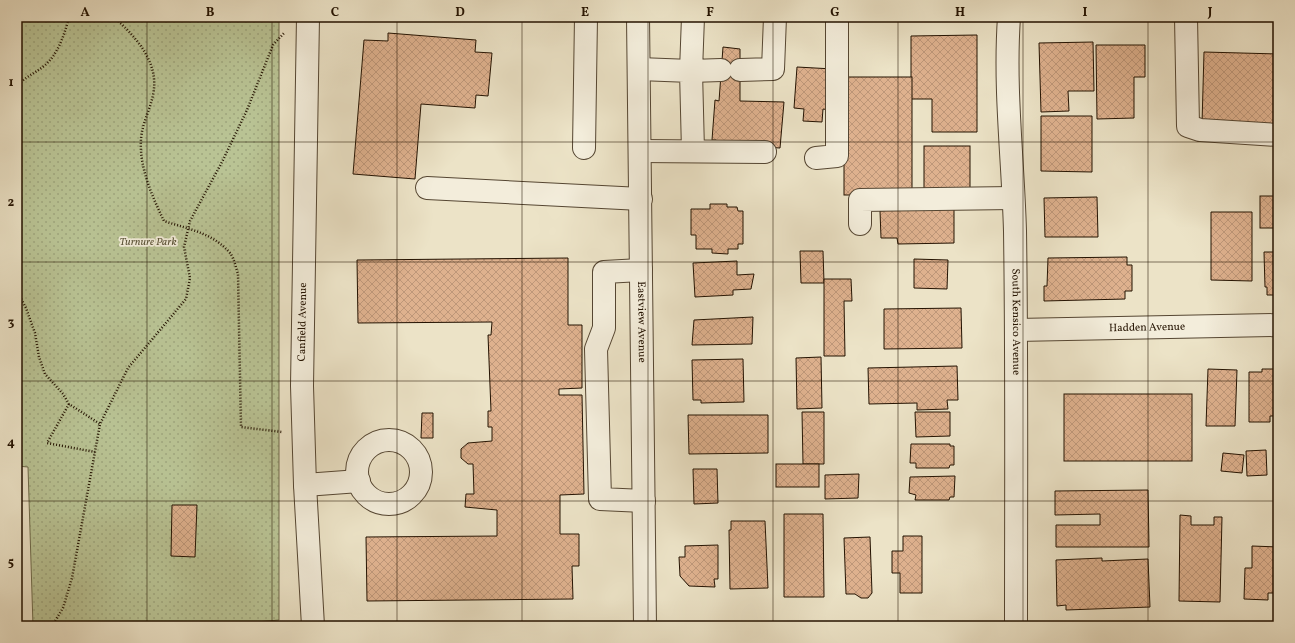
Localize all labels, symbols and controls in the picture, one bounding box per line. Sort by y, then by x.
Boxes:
text: A [80,4,90,22]
text: B [206,4,215,22]
text: C [331,4,339,22]
text: D [455,4,465,22]
text: E [581,4,589,22]
text: F [706,4,714,22]
text: G [830,4,840,22]
text: H [955,4,965,22]
text: I [1083,4,1088,22]
text: J [1207,4,1213,22]
text: 1 [8,74,14,92]
text: 2 [8,194,15,212]
park label: Turnure Park [119,235,177,250]
street label: South Kensico Avenue [1008,268,1024,375]
street label: Eastview Avenue [634,281,649,363]
street label: Canfield Avenue [295,282,311,362]
text: 3 [8,314,15,332]
street label: Hadden Avenue [1109,319,1185,336]
text: 4 [7,434,15,452]
text: 5 [8,554,14,572]

